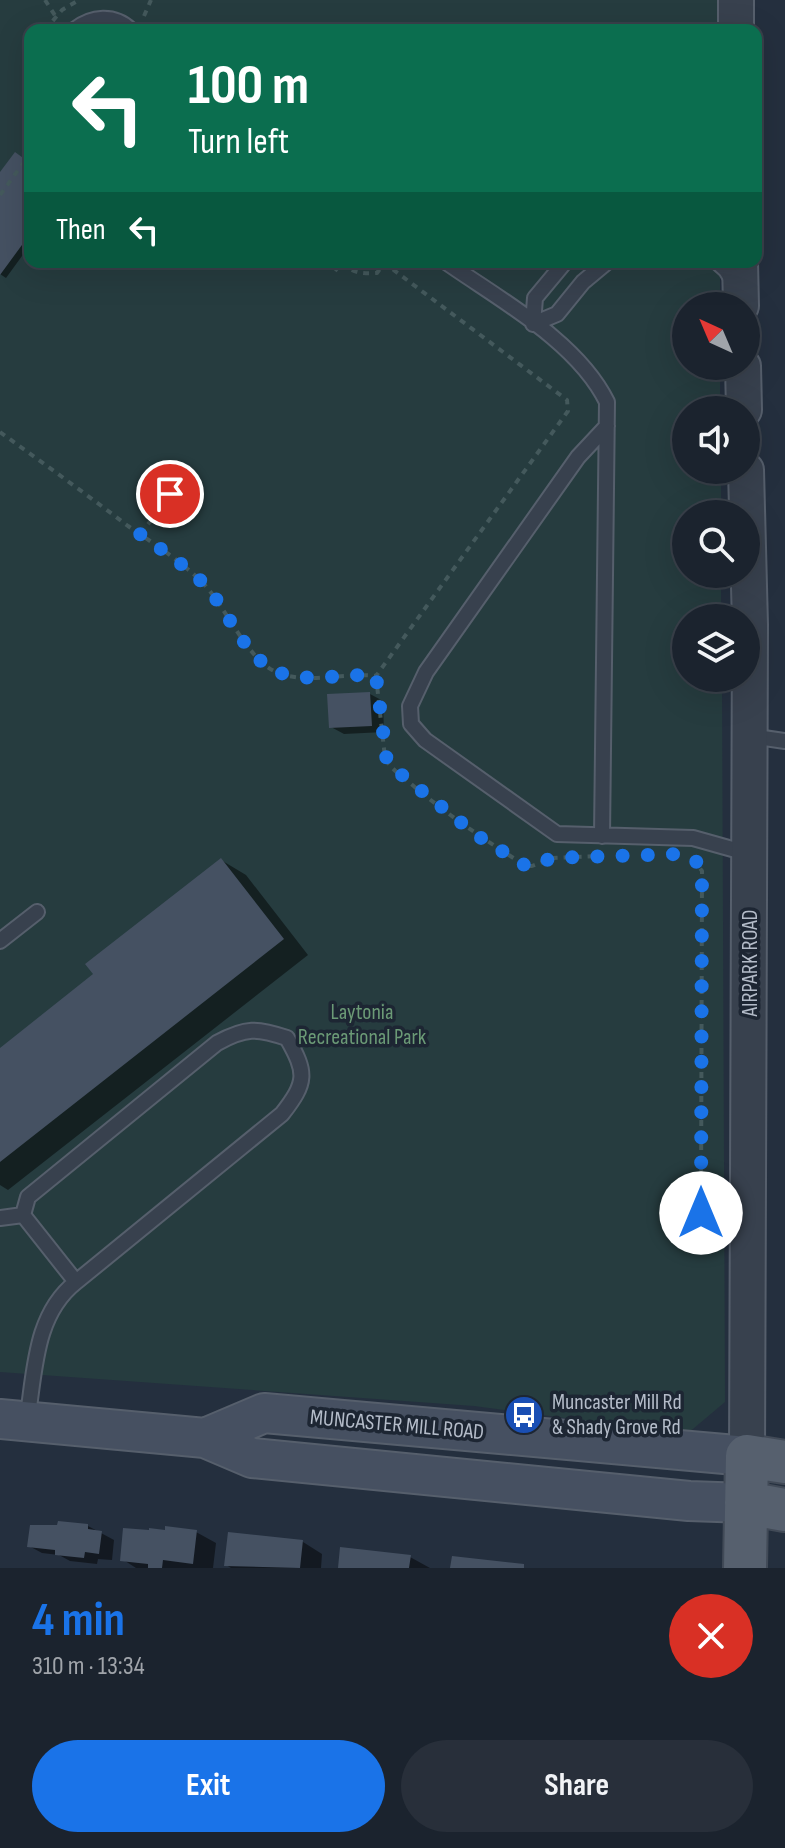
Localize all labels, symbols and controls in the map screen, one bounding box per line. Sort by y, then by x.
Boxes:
text: 100 m [188,53,309,120]
icon: left [56,56,160,160]
text: Turn left [188,121,289,164]
icon: left [122,208,166,252]
text: Then [56,212,106,248]
north arrow [672,292,760,380]
map controls [672,292,760,692]
button: sound [672,396,760,484]
pin [136,460,204,528]
icon: arrive [148,472,192,516]
button: search [672,500,760,588]
button: layers [672,604,760,692]
street label: AIRPARK ROAD [737,910,764,1017]
park label: Laytonia Recreational Park [298,999,427,1051]
position arrow [659,1171,743,1255]
place label: Muncaster Mill Rd & Shady Grove Rd [552,1389,682,1441]
bus stop icon: Muncaster Mill Rd & Shady Grove Rd [503,1394,545,1436]
street label: MUNCASTER MILL ROAD [309,1404,485,1446]
text: 4 min [32,1592,125,1649]
button: close [669,1594,753,1678]
text: 310 m · 13:34 [32,1651,145,1682]
button: Exit [32,1740,385,1832]
button: Share [401,1740,753,1832]

